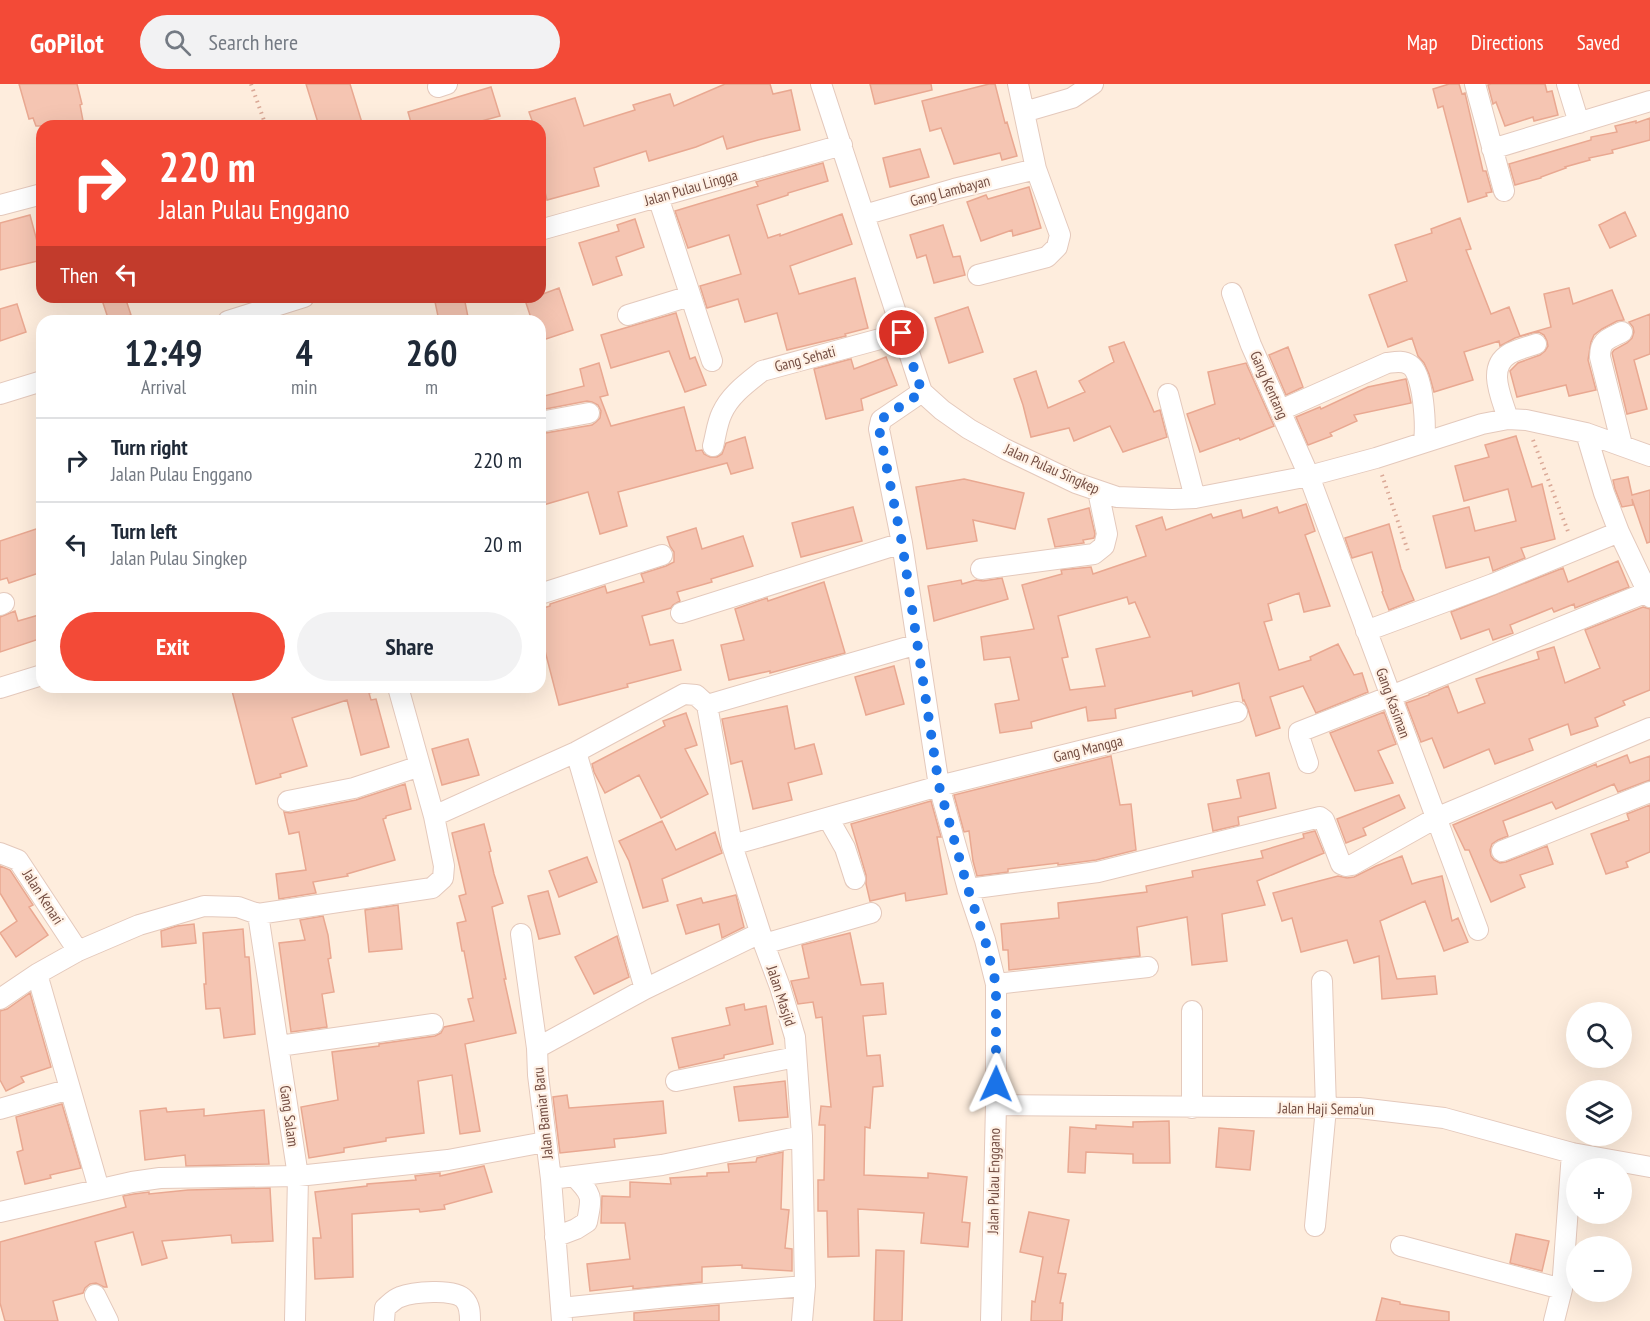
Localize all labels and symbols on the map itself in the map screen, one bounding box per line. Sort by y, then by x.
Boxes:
street label: Jalan Pulau Lingga [641,165,740,210]
street label: Gang Lambayan [908,171,992,210]
pin [876,307,927,358]
street label: Gang Sehati [772,341,837,376]
street label: Gang Kentang [1246,348,1293,422]
street label: Jalan Pulau Singkep [1001,439,1103,498]
street label: Gang Kasiman [1372,665,1415,741]
street label: Gang Mangga [1051,731,1124,766]
street label: Jalan Kenari [18,865,68,928]
street label: Jalan Masjid [762,962,800,1028]
position arrow [964,1052,1028,1116]
street label: Jalan Bamiar Baru [528,1066,557,1161]
street label: Gang Salam [276,1084,303,1148]
street label: Jalan Haji Sema'un [1277,1098,1374,1119]
street label: Jalan Pulau Enggano [983,1128,1004,1235]

